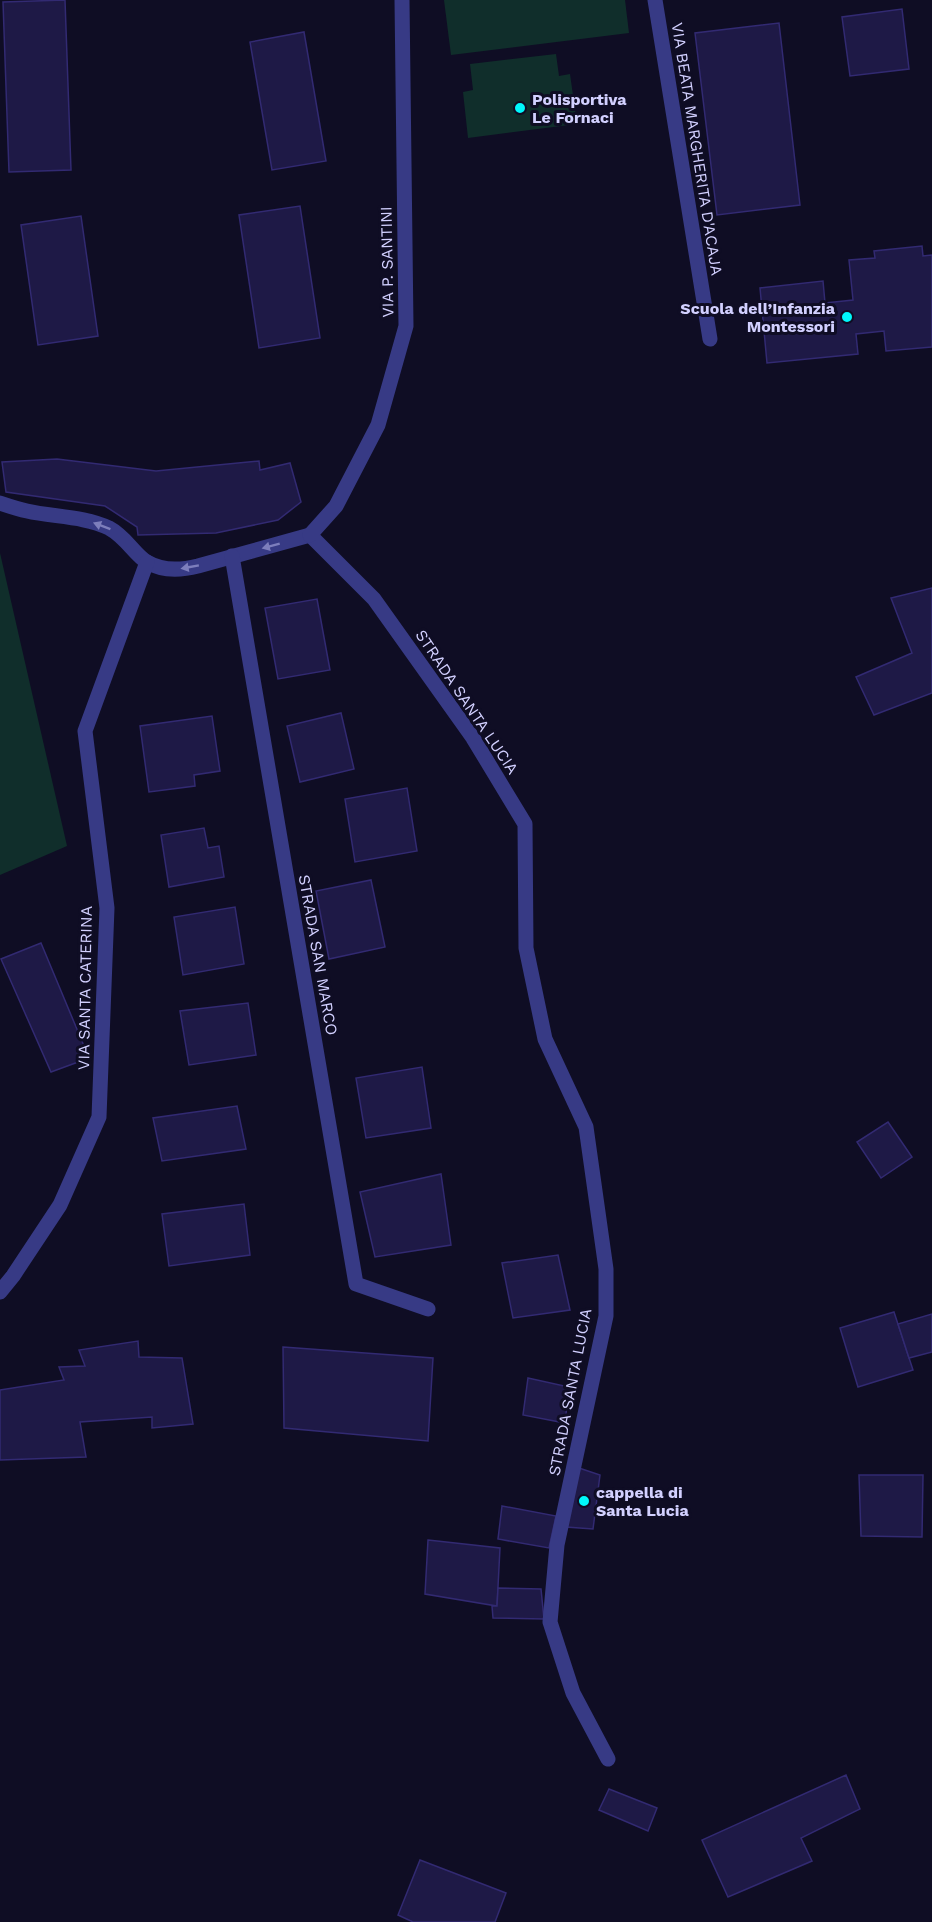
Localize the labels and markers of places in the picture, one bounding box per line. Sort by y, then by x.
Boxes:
place label: Polisportiva Le Fornaci [532,90,627,127]
marker: Polisportiva Le Fornaci [513,101,527,115]
place label: Scuola dell’Infanzia Montessori [680,299,836,336]
marker: Scuola dell’Infanzia Montessori [840,310,854,324]
place label: cappella di Santa Lucia [596,1483,689,1520]
marker: cappella di Santa Lucia [577,1494,591,1508]

